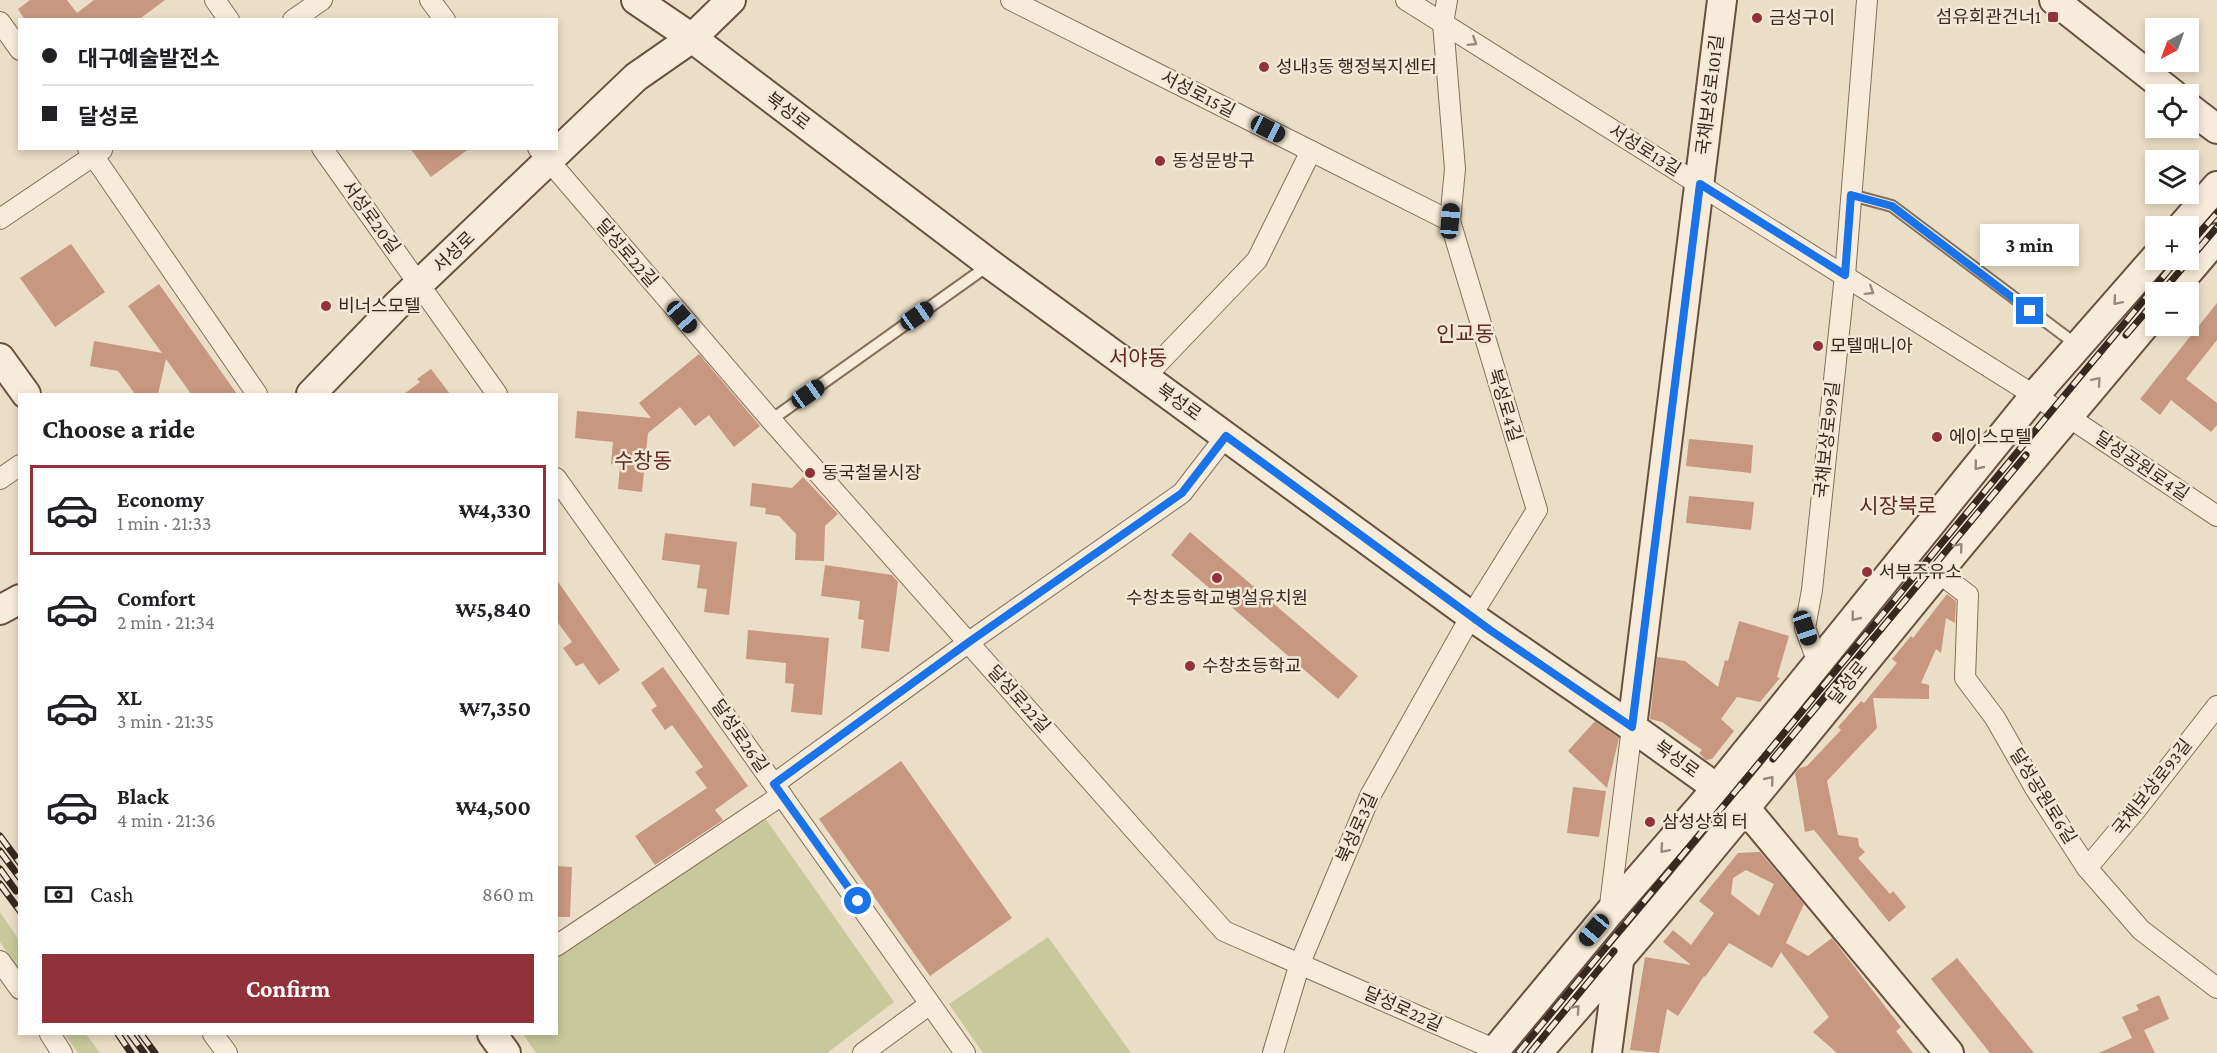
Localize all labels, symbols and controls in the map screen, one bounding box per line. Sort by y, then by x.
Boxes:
place label: 섬유회관건너1 [1936,7,2041,27]
place label: 금성구이 [1769,8,1835,28]
marker: 섬유회관건너1 [2046,10,2060,24]
marker: 금성구이 [1750,11,1764,25]
north arrow [2145,18,2199,72]
map controls [2145,18,2199,336]
street label: 국채보상로101길 [1693,33,1727,157]
one-way arrow [1467,35,1477,47]
text: 대구예술발전소 [78,46,220,71]
place label: 성내3동 행정복지센터 [1276,57,1437,77]
marker: 성내3동 행정복지센터 [1257,60,1271,74]
street label: 서성로15길 [1157,67,1239,121]
button: locate [2145,84,2199,138]
street label: 북성로 [762,88,814,134]
text: 달성로 [78,104,139,129]
car [1248,113,1288,145]
street label: 서성로13길 [1605,120,1685,180]
button: layers [2145,150,2199,204]
place label: 동성문방구 [1172,151,1255,171]
marker: 동성문방구 [1153,154,1167,168]
street label: 서성로20길 [338,177,404,257]
car [1439,202,1461,240]
street label: 달성로22길 [592,215,662,291]
button: + [2145,216,2199,270]
callout: 3 min [1980,224,2080,266]
street label: 서성로 [429,228,479,276]
text: 3 min [2006,234,2053,256]
button: − [2145,282,2199,336]
one-way arrow [1863,284,1874,295]
one-way arrow [2113,294,2124,304]
place label: 비너스모텔 [338,296,421,316]
route end [2016,297,2043,324]
car [663,298,701,336]
car [897,298,937,334]
marker: 비너스모텔 [319,299,333,313]
district label: 인교동 [1436,322,1494,346]
place label: 모텔매니아 [1830,336,1913,356]
marker: 모텔매니아 [1811,339,1825,353]
district label: 서야동 [1109,346,1167,370]
street label: 북성로4길 [1484,366,1526,444]
car [788,376,828,412]
one-way arrow [2090,377,2101,388]
street label: 북성로 [1153,379,1205,425]
street label: 국채보상로99길 [1811,380,1843,500]
text: Choose a ride [42,414,195,444]
place label: 에이스모텔 [1949,427,2032,447]
street label: 달성공원로4길 [2091,427,2193,505]
marker: 에이스모텔 [1930,430,1944,444]
district label: 수창동 [614,449,672,473]
one-way arrow [1974,459,1985,470]
place label: 동국철물시장 [822,463,921,483]
marker: 동국철물시장 [803,466,817,480]
icon: car [45,483,99,537]
text: Economy [117,487,204,512]
district label: 시장북로 [1859,494,1937,518]
text: ₩4,330 [459,498,531,523]
text: 1 min · 21:33 [117,512,211,534]
one-way arrow [1951,543,1962,554]
place label: 서부주유소 [1879,562,1962,582]
marker: 서부주유소 [1860,565,1874,579]
marker: 수창초등학교병설유치원 [1210,571,1224,585]
icon: car [45,582,99,636]
text: Comfort [117,586,195,611]
place label: 수창초등학교병설유치원 [1126,588,1308,608]
text: ₩5,840 [456,597,531,622]
car [1791,608,1819,648]
one-way arrow [1851,610,1862,621]
text: 2 min · 21:34 [117,611,215,633]
place label: 수창초등학교 [1202,656,1301,676]
street label: 달성로 [1825,657,1871,709]
marker: 수창초등학교 [1183,659,1197,673]
street label: 달성로22길 [984,661,1054,737]
icon: car [45,681,99,735]
text: XL [117,685,142,710]
text: ₩7,350 [459,696,531,721]
street label: 달성로26길 [708,696,772,776]
text: 3 min · 21:35 [117,710,214,732]
street label: 국채보상로93길 [2108,735,2196,839]
street label: 북성로 [1651,736,1703,782]
street label: 달성공원로6길 [2006,745,2080,847]
one-way arrow [1762,776,1773,787]
icon: car [45,780,99,834]
text: Black [117,784,169,809]
street label: 북성로3길 [1333,790,1381,866]
text: ₩4,500 [456,795,531,820]
text: 4 min · 21:36 [117,809,216,831]
place label: 삼성상회 터 [1662,812,1748,832]
marker: 삼성상회 터 [1643,815,1657,829]
one-way arrow [1660,842,1671,852]
icon: cash [42,878,75,911]
text: Cash [90,882,134,907]
text: 860 m [482,883,534,905]
route start [844,887,871,914]
car [1576,910,1612,950]
button: Confirm [42,954,534,1023]
street label: 달성로22길 [1361,983,1445,1035]
one-way arrow [1569,1005,1580,1016]

